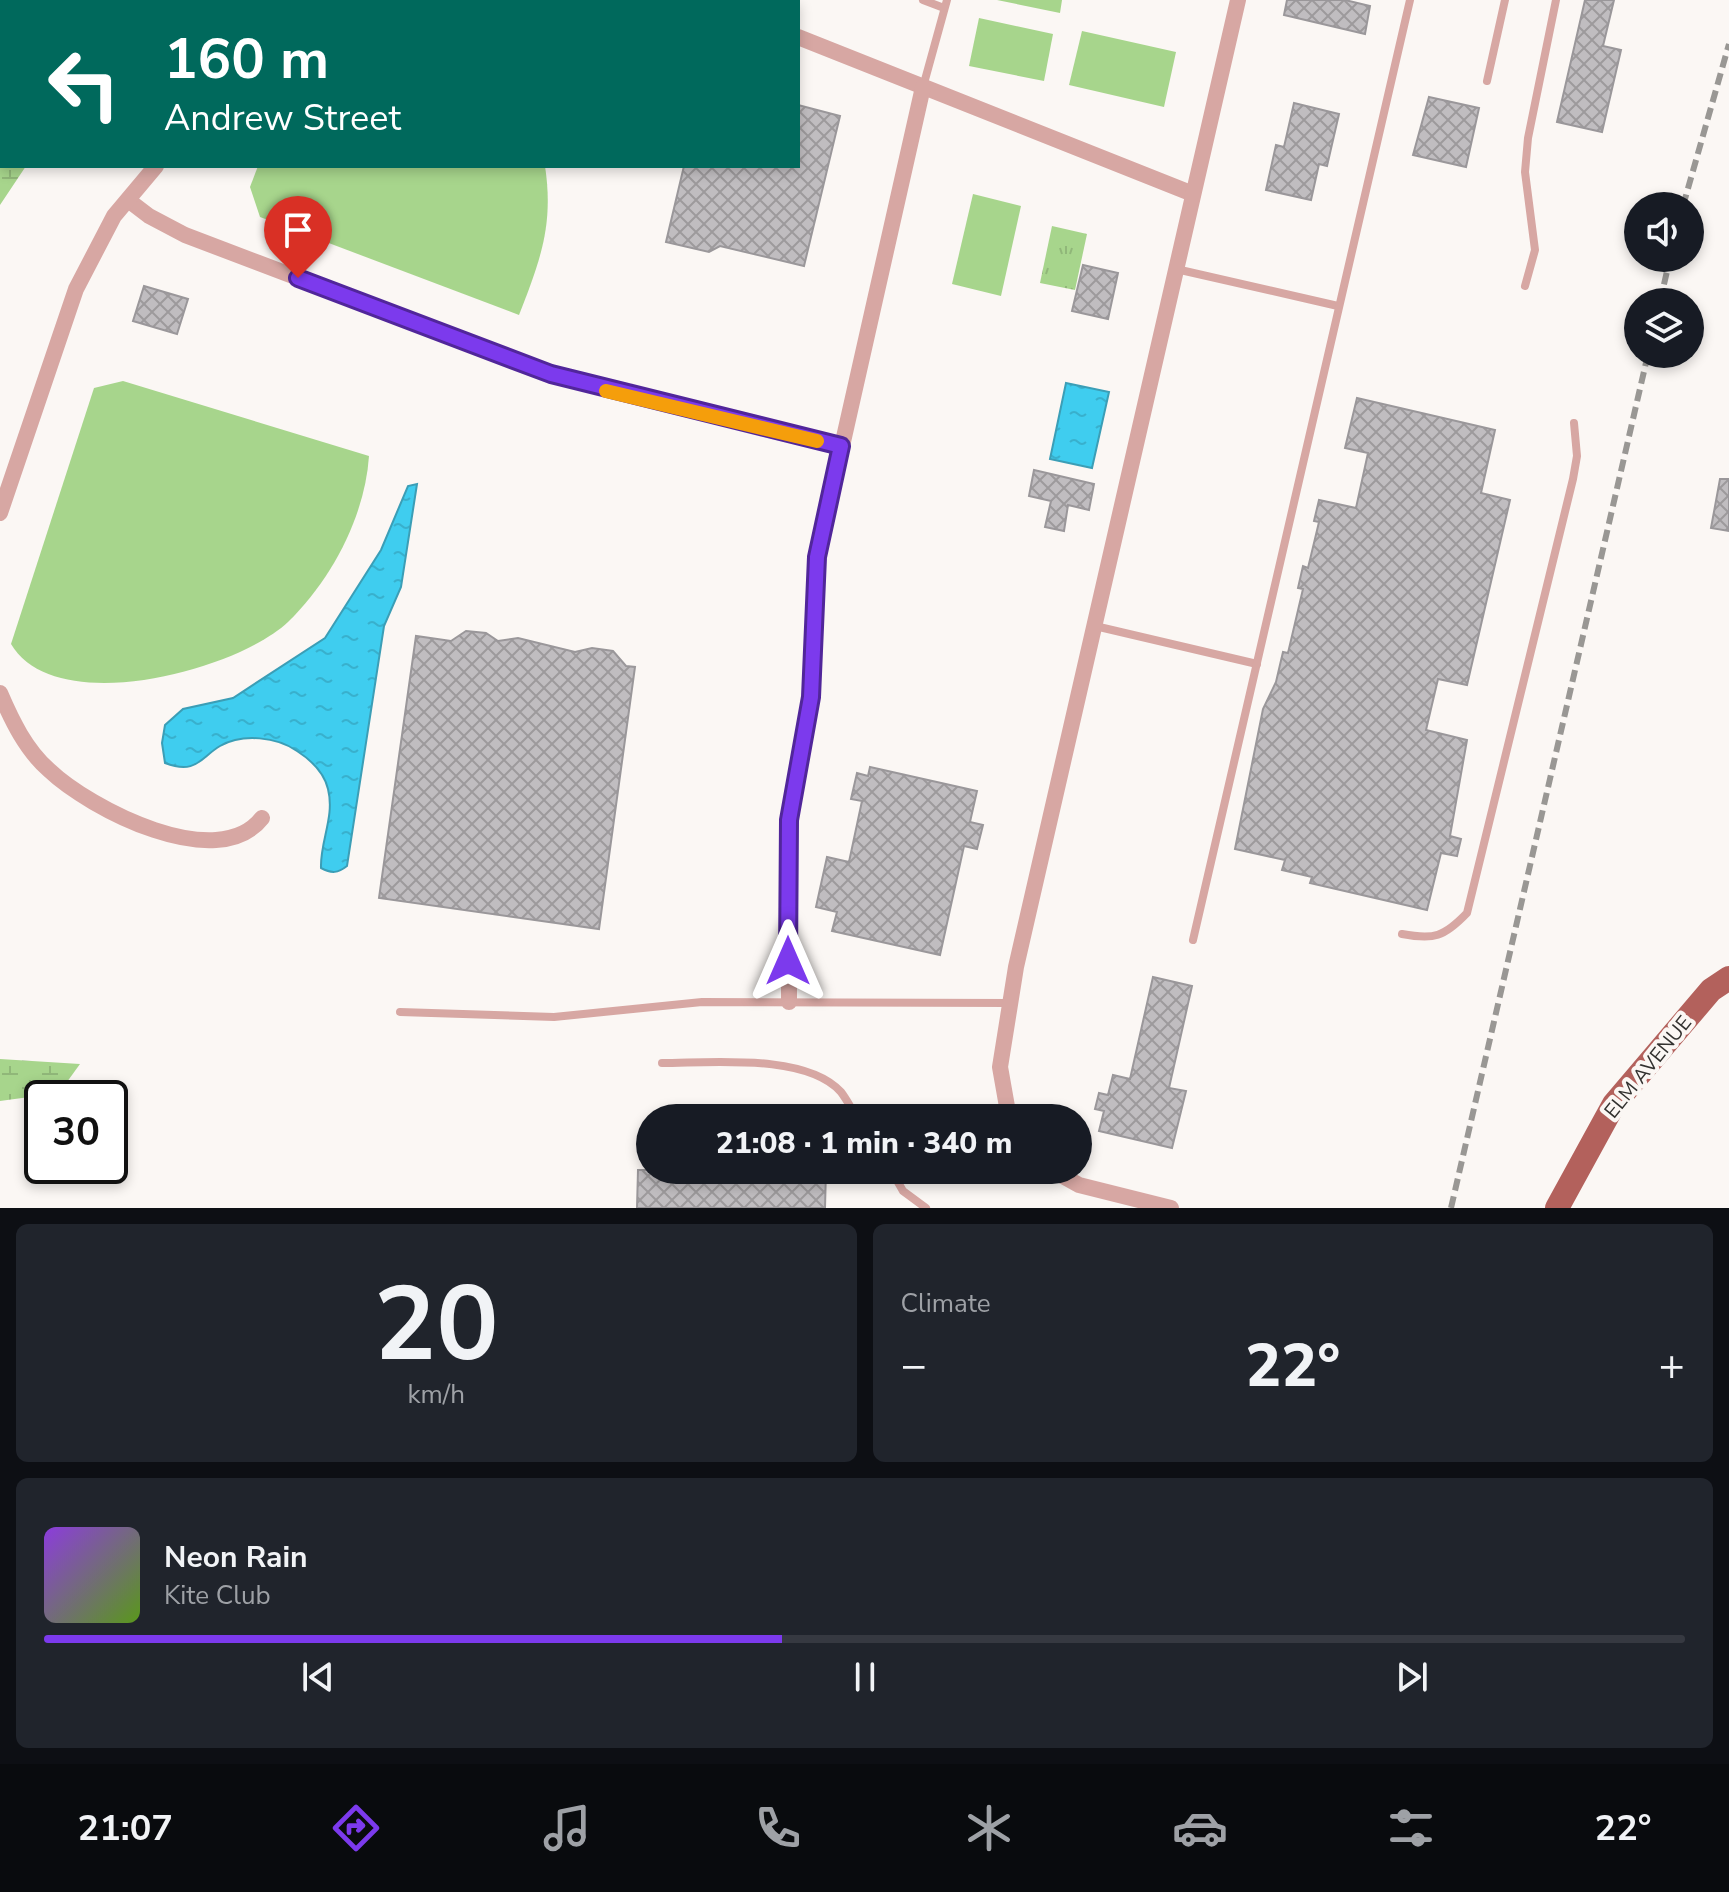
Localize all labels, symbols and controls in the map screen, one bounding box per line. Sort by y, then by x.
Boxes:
text: 160 m [164,21,329,98]
icon: left [32,32,136,136]
text: Andrew Street [164,94,401,143]
map controls [1624,192,1704,368]
button: sound [1624,192,1704,272]
pin [264,196,332,278]
icon: arrive [276,208,320,252]
button: layers [1624,288,1704,368]
position arrow [746,919,830,1003]
street label: ELM AVENUE [1598,1010,1698,1124]
speed limit sign: 30 [24,1080,128,1184]
text: 21:08 · 1 min · 340 m [716,1123,1012,1164]
text: 20 [374,1254,499,1396]
text: Climate [901,1286,991,1321]
text: 22° [1245,1325,1340,1407]
text: − [901,1336,927,1396]
text: + [1659,1336,1685,1396]
text: km/h [408,1377,465,1412]
text: Neon Rain [164,1537,308,1578]
text: Kite Club [164,1578,271,1613]
icon: previous [296,1655,340,1699]
icon: pause [843,1655,887,1699]
icon: next [1390,1655,1434,1699]
icon: directions [328,1800,384,1856]
icon: music [539,1800,595,1856]
icon: phone [750,1800,806,1856]
icon: climate [961,1800,1017,1856]
icon: car [1172,1800,1228,1856]
icon: filters [1383,1800,1439,1856]
text: 21:07 [78,1804,173,1853]
text: 22° [1595,1804,1651,1853]

